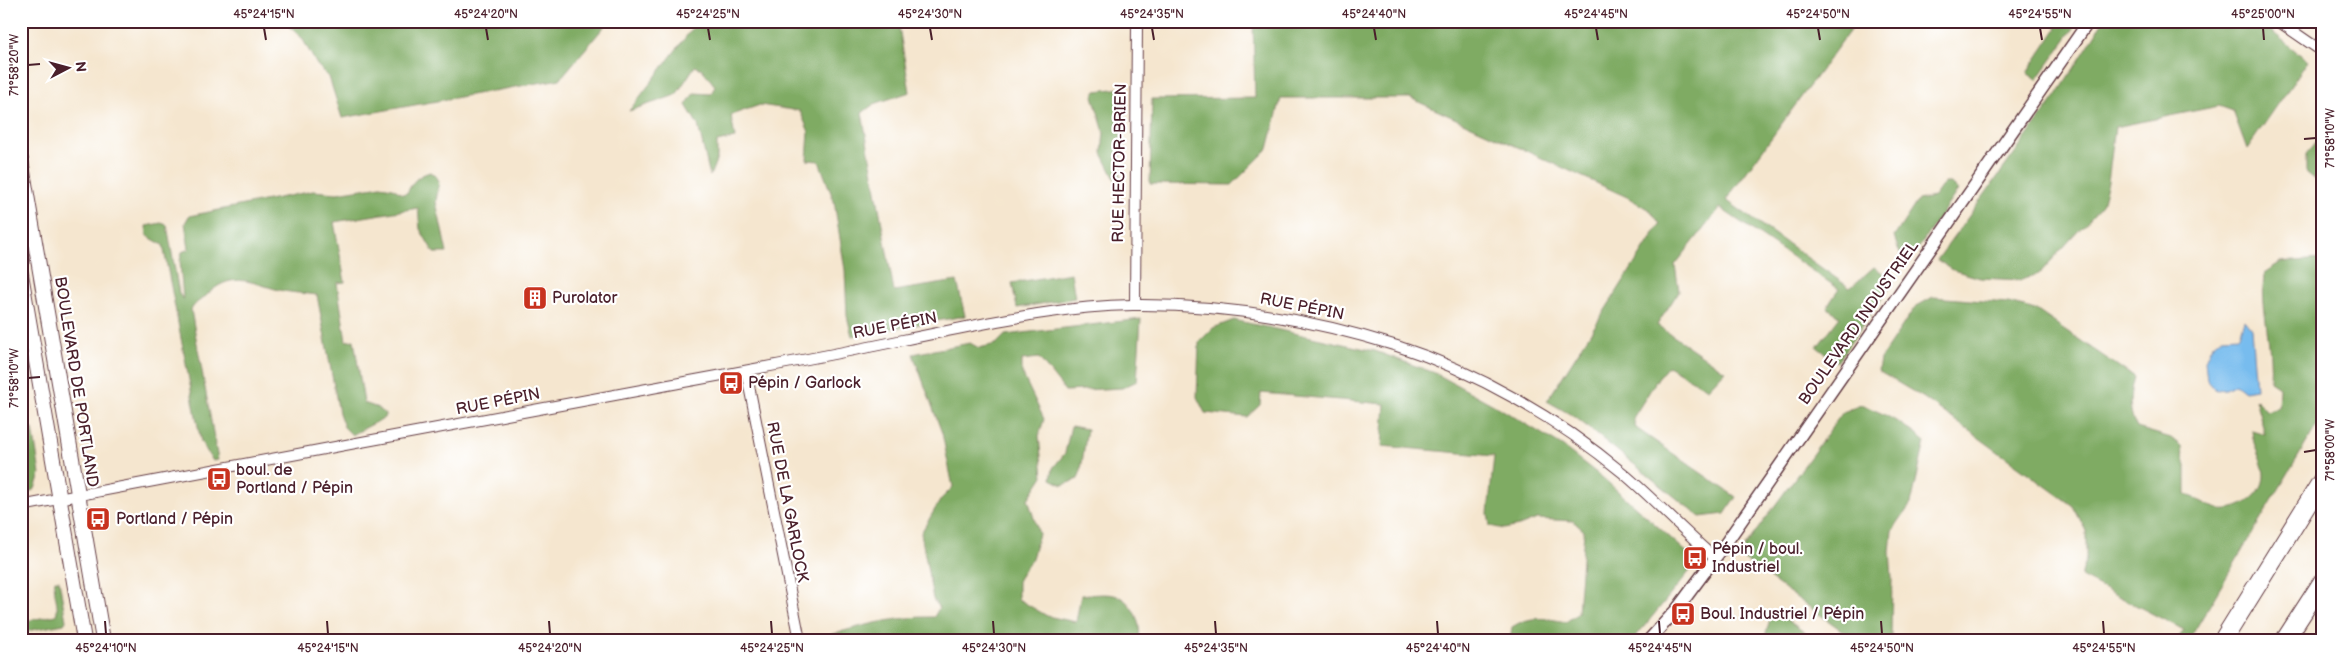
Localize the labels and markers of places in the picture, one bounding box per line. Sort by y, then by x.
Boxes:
building icon: Purolator [522,285,548,311]
place label: Purolator [552,289,618,308]
bus stop icon: Pépin / Garlock [718,370,744,396]
place label: Pépin / Garlock [748,374,861,393]
place label: boul. de Portland / Pépin [236,461,353,498]
bus stop icon: boul. de Portland / Pépin [206,466,232,492]
bus stop icon: Portland / Pépin [85,506,111,532]
place label: Portland / Pépin [116,510,233,529]
place label: Pépin / boul. Industriel [1712,540,1803,577]
bus stop icon: Pépin / boul. Industriel [1682,545,1708,571]
bus stop icon: Boul. Industriel / Pépin [1670,601,1696,627]
place label: Boul. Industriel / Pépin [1700,605,1864,624]

